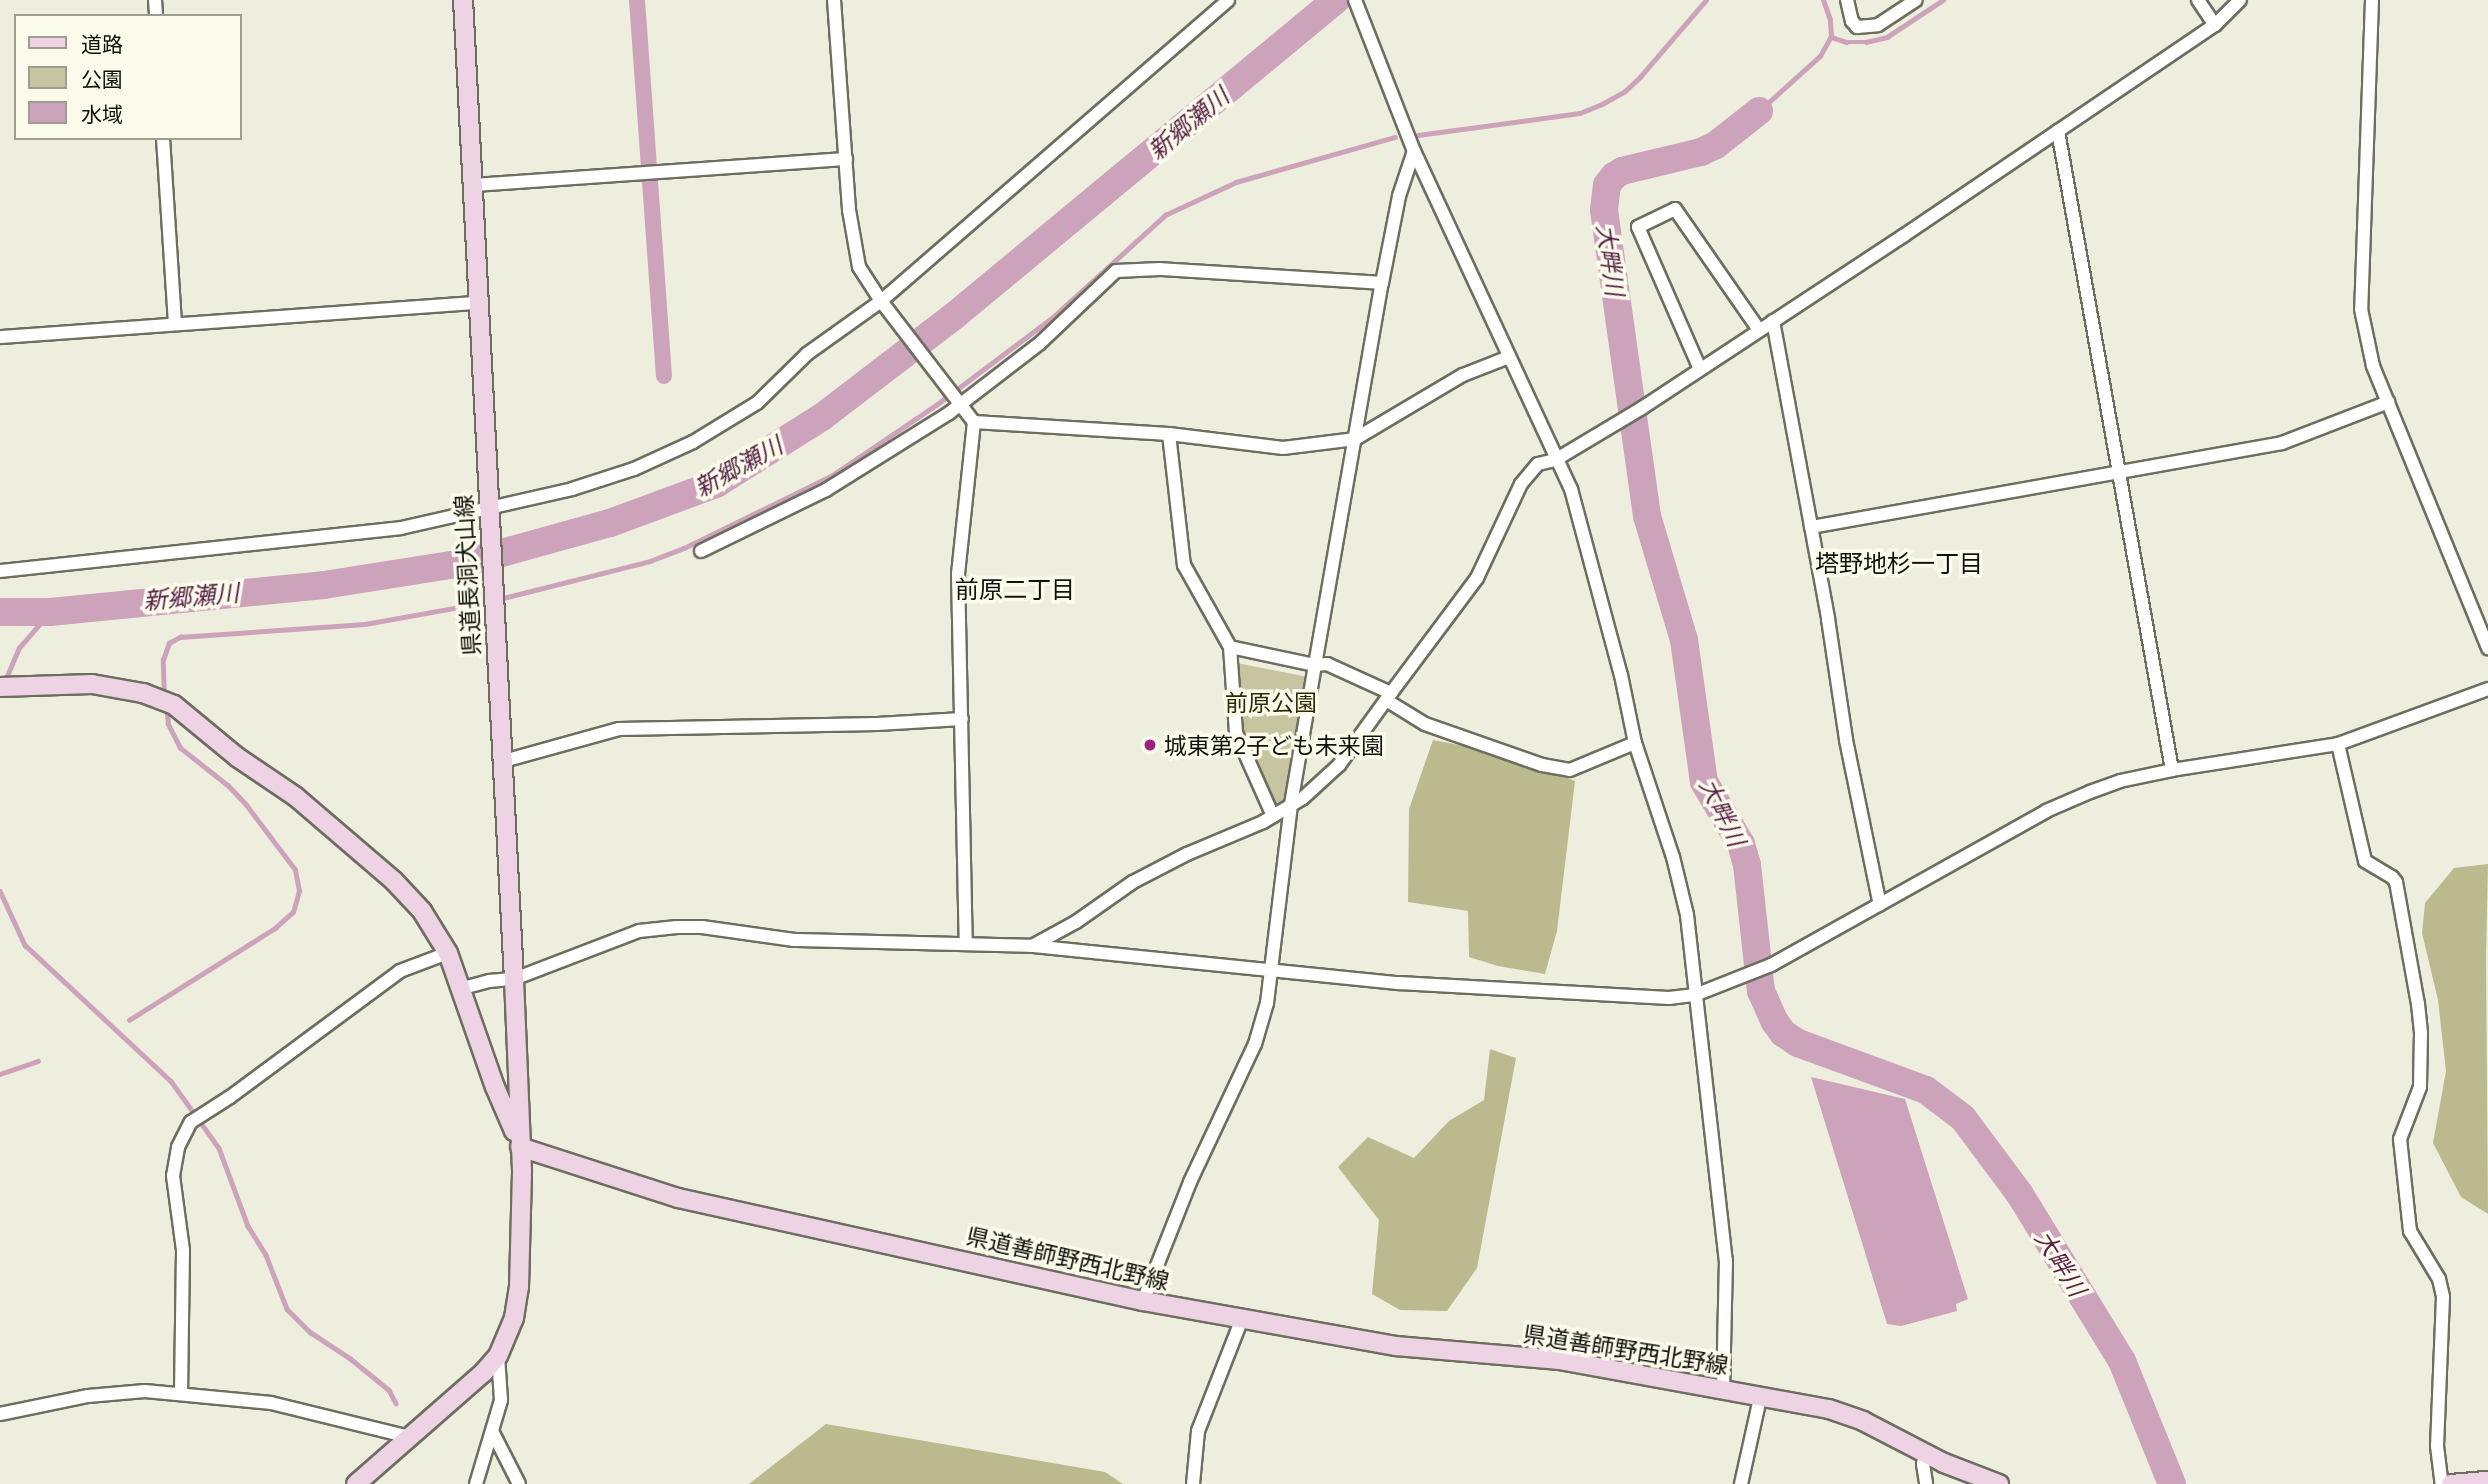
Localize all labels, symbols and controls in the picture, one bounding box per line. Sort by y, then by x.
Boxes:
legend [14,14,242,140]
text: 道路 [81,30,123,58]
text: 公園 [81,65,123,93]
water label: 新郷瀬川 [1142,81,1234,165]
text: 水域 [81,100,123,128]
water label: 大畔川 [1592,222,1630,298]
water label: 新郷瀬川 [689,430,787,502]
street label: 県道長洞犬山線 [449,494,485,656]
district label: 塔野地杉一丁目 [1815,549,1983,577]
district label: 前原二丁目 [955,575,1075,603]
water label: 新郷瀬川 [142,577,240,615]
park label: 前原公園 [1225,688,1317,716]
place label: 城東第2子ども未来園 [1164,731,1384,759]
marker: 城東第2子ども未来園 [1142,737,1158,753]
water label: 大畔川 [1694,773,1752,851]
street label: 県道善師野西北野線 [964,1221,1172,1295]
water label: 大畔川 [2030,1225,2092,1301]
street label: 県道善師野西北野線 [1522,1319,1730,1379]

